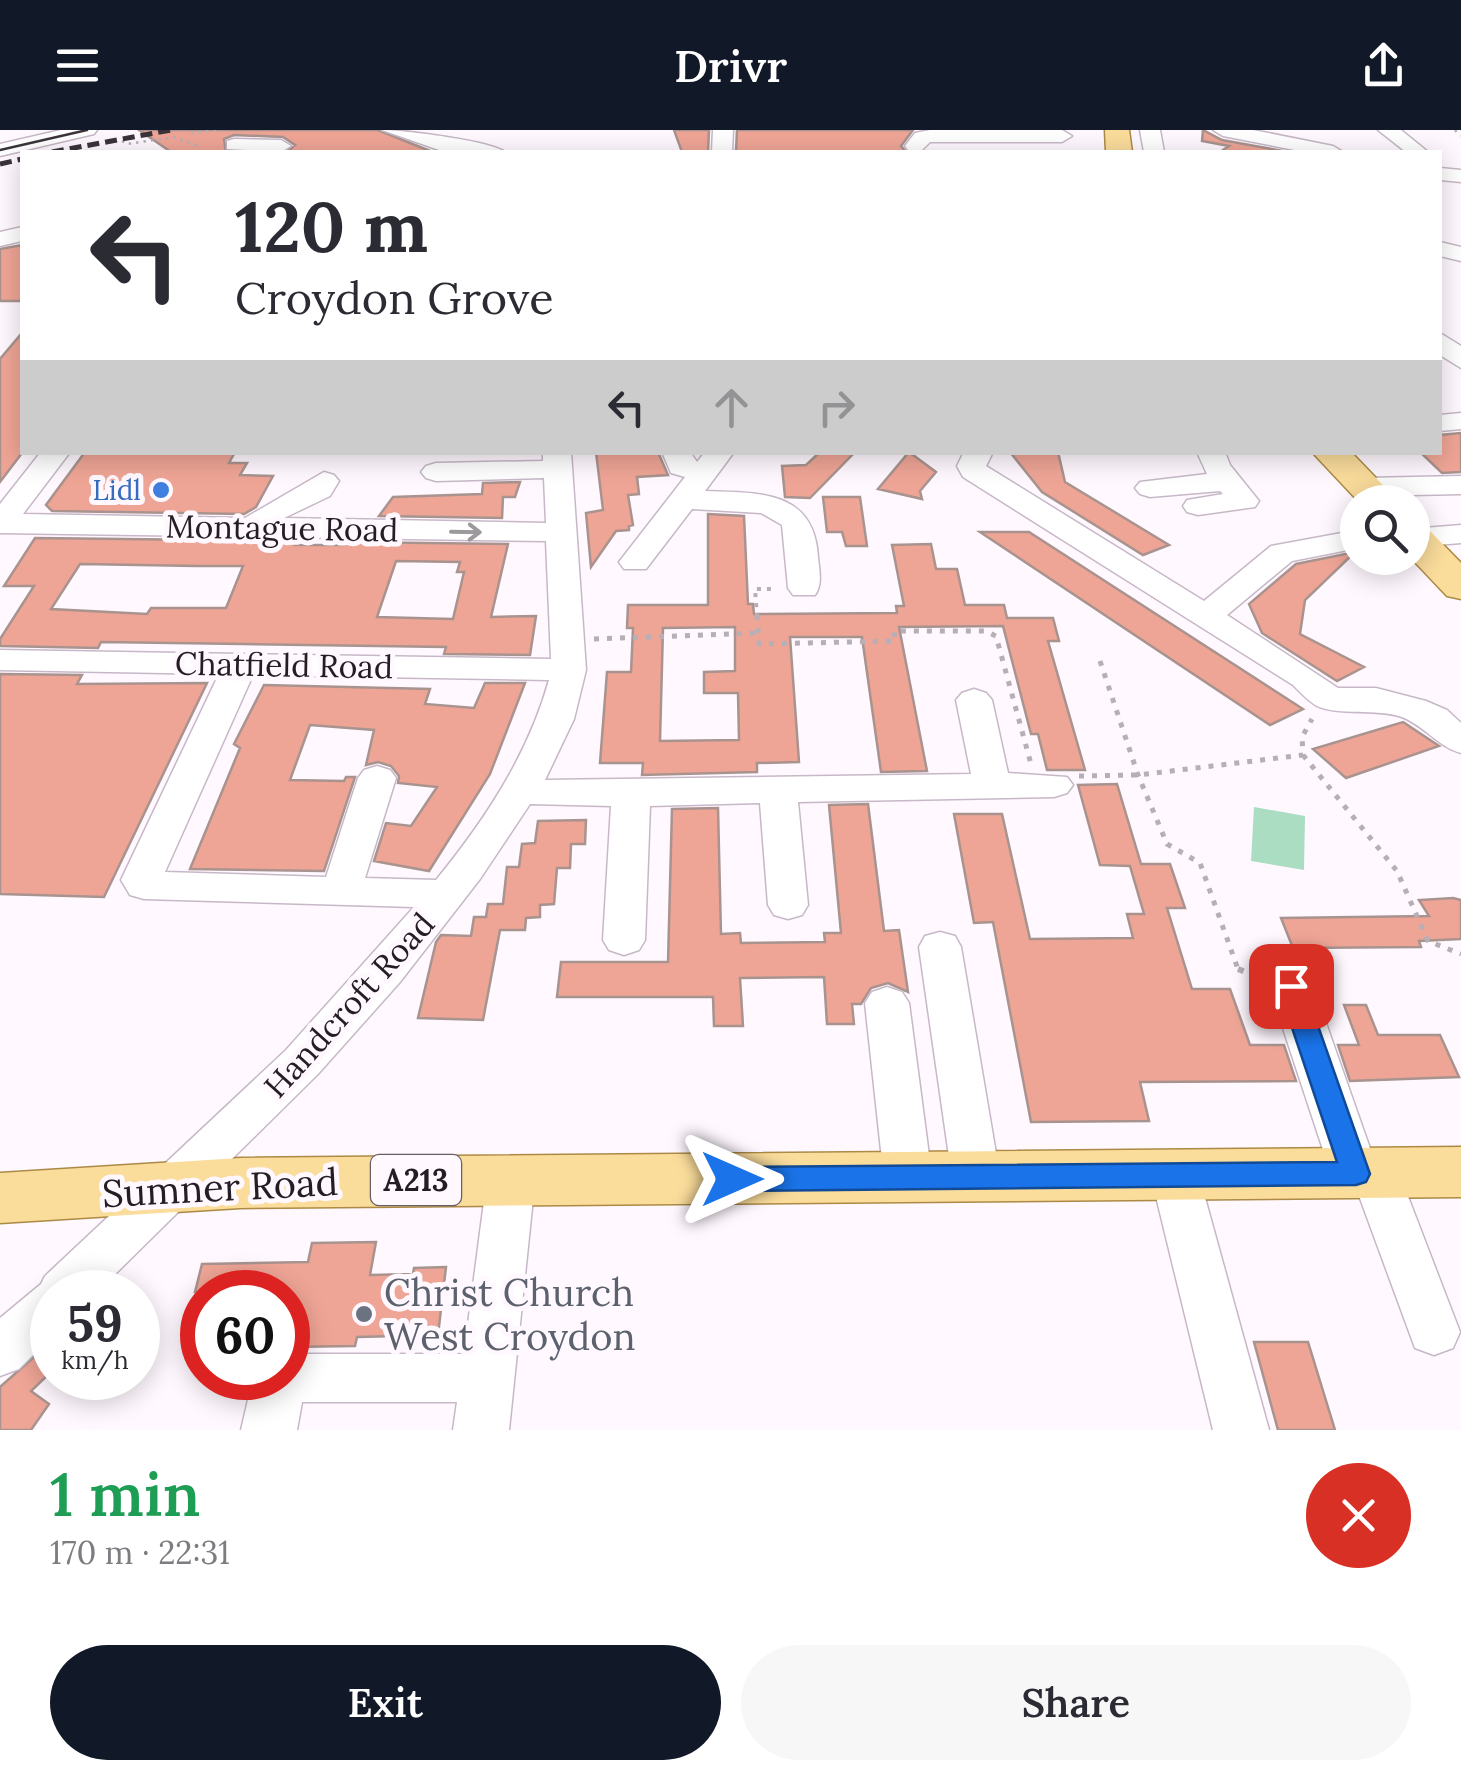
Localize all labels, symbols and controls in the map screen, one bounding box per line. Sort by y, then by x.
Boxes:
text: Drivr [674,37,787,94]
icon: menu [50,38,105,93]
icon: share [1356,38,1411,93]
text: 120 m [235,182,428,271]
icon: left [70,190,200,320]
text: Croydon Grove [235,269,554,326]
icon: left [599,380,654,435]
icon: ahead [704,380,759,435]
icon: right [809,380,864,435]
place label: Lidl [93,472,141,508]
marker: Lidl [150,479,172,501]
map controls [1340,485,1430,575]
button: search [1340,485,1430,575]
street label: Montague Road [165,505,399,551]
one-way arrow [450,522,482,541]
street label: Chatfield Road [175,643,393,687]
street label: Handcroft Road [255,904,443,1106]
pin [1249,944,1334,1029]
icon: arrive [1264,959,1319,1014]
position arrow [680,1127,784,1231]
road number: A213 [371,1155,461,1205]
street label: Sumner Road [101,1157,339,1217]
place label: Christ Church West Croydon [384,1268,636,1361]
speed limit sign: 60 [180,1270,310,1400]
text: 59 [67,1291,123,1355]
marker: Christ Church West Croydon [353,1303,375,1325]
text: km/h [61,1344,129,1376]
text: 1 min [50,1456,200,1532]
button: close [1306,1463,1411,1568]
text: 170 m · 22:31 [50,1532,230,1573]
button: Exit [50,1645,721,1760]
button: Share [741,1645,1411,1760]

